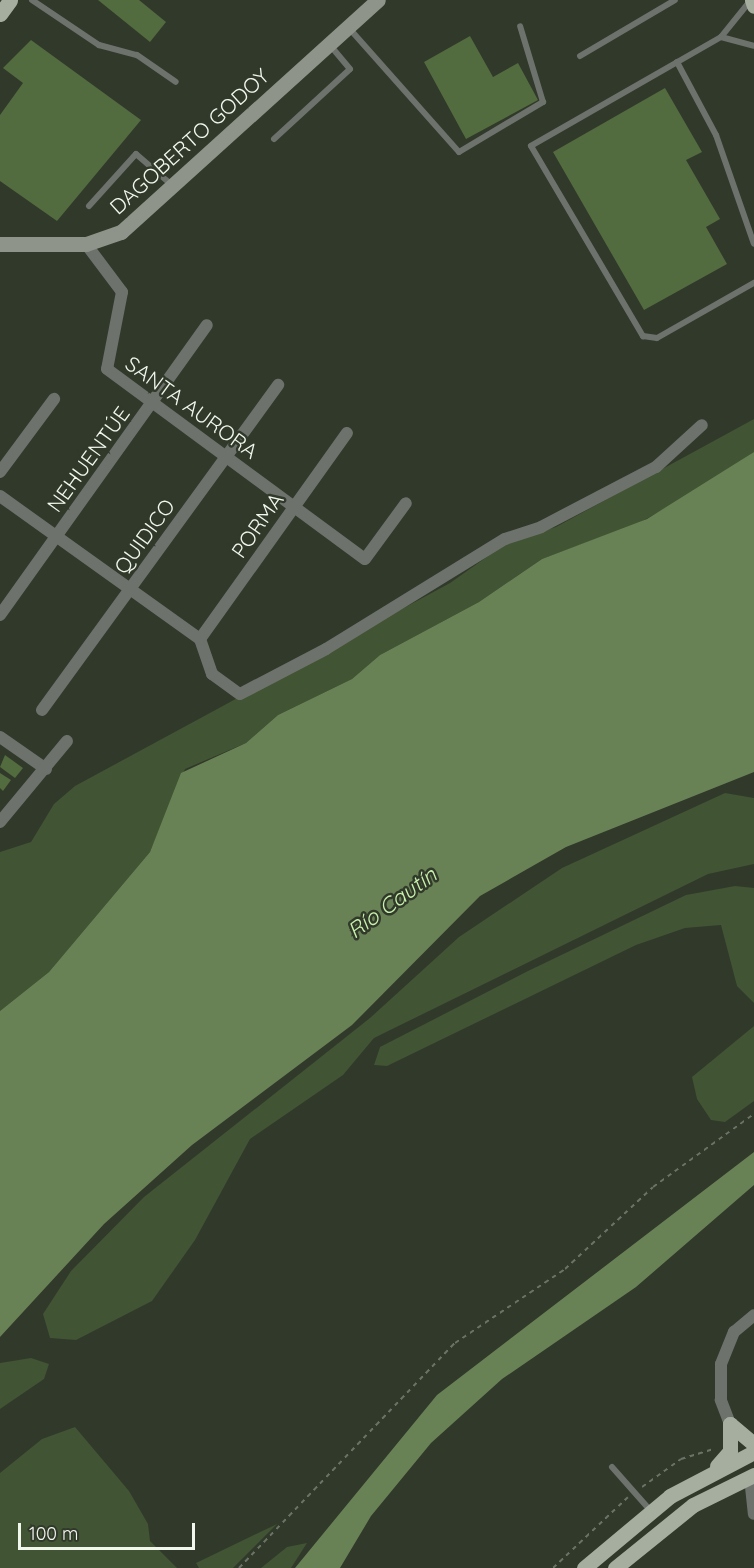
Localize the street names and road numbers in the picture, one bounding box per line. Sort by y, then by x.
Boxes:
street label: DAGOBERTO GODOY [104,63,274,219]
street label: SANTA AURORA [121,350,263,464]
street label: NEHUENTÚE [41,401,135,517]
street label: PORMA [226,488,288,562]
street label: QUIDICO [108,494,180,578]

